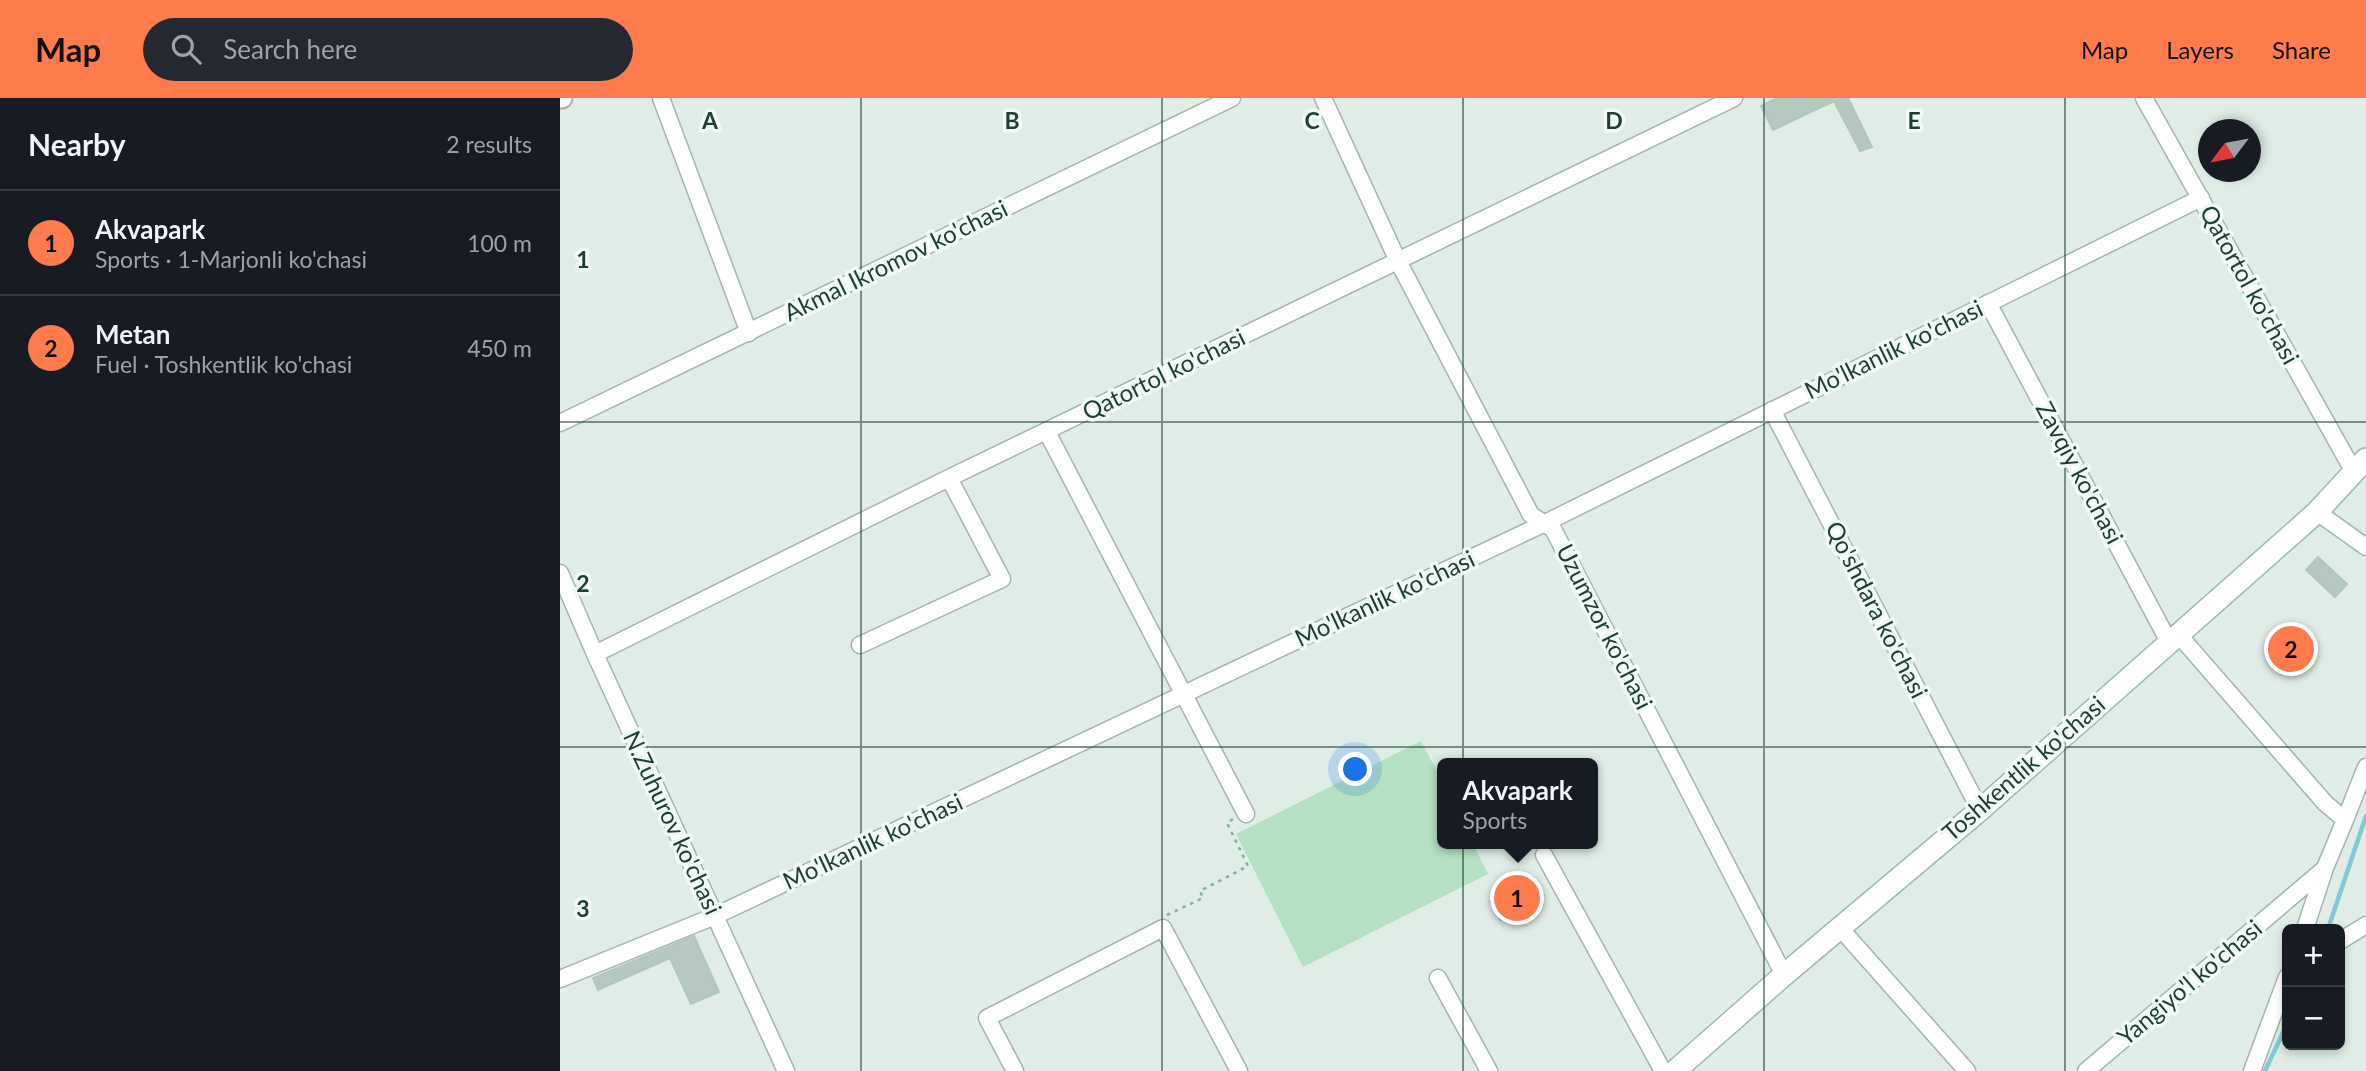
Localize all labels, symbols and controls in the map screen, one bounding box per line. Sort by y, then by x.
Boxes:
search box [143,18,633,81]
text: Map [35,29,101,69]
icon: search [167,30,205,68]
text: Search here [223,33,357,65]
text: Map [2081,35,2128,64]
text: Layers [2166,35,2234,64]
text: Share [2272,35,2331,64]
text: A [701,106,719,134]
text: B [1004,106,1020,134]
text: C [1304,106,1320,134]
text: D [1605,106,1623,134]
text: E [1907,106,1921,134]
north arrow [2198,119,2261,182]
text: Nearby [28,126,126,162]
text: 2 results [446,130,532,158]
street label: Akmal Ikromov ko'chasi [779,193,1012,326]
street label: Qatortol ko'chasi [2195,200,2306,369]
text: Akvapark [95,213,205,245]
text: 1 [44,229,58,257]
text: 100 m [467,229,532,257]
text: Sports · 1-Marjonli ko'chasi [95,245,367,273]
text: 1 [576,245,590,273]
street label: Mo'lkanlik ko'chasi [1799,293,1987,404]
text: Metan [95,318,170,350]
street label: Qatortol ko'chasi [1077,322,1249,426]
text: 2 [44,334,58,362]
text: 450 m [467,334,532,362]
text: Fuel · Toshkentlik ko'chasi [95,350,352,378]
street label: Zavqiy ko'chasi [2031,396,2130,548]
street label: Qo'shdara ko'chasi [1820,516,1934,703]
street label: Uzumzor ko'chasi [1551,539,1660,714]
street label: Mo'lkanlik ko'chasi [1290,543,1479,652]
text: 2 [576,569,590,597]
pin: 2 [2268,623,2314,675]
street label: Toshkentlik ko'chasi [1936,689,2110,847]
street label: N.Zuhurov ko'chasi [618,726,729,919]
your location [1338,752,1372,786]
popup [1437,758,1598,849]
text: Akvapark [1462,774,1573,806]
street label: Mo'lkanlik ko'chasi [778,786,967,895]
text: Sports [1462,806,1527,834]
pin: 1 [1494,872,1540,924]
text: 3 [576,894,590,922]
street label: Yangiyo'l ko'chasi [2111,913,2267,1051]
map controls [2282,924,2345,1050]
button: + [2282,924,2345,987]
button: − [2282,987,2345,1050]

